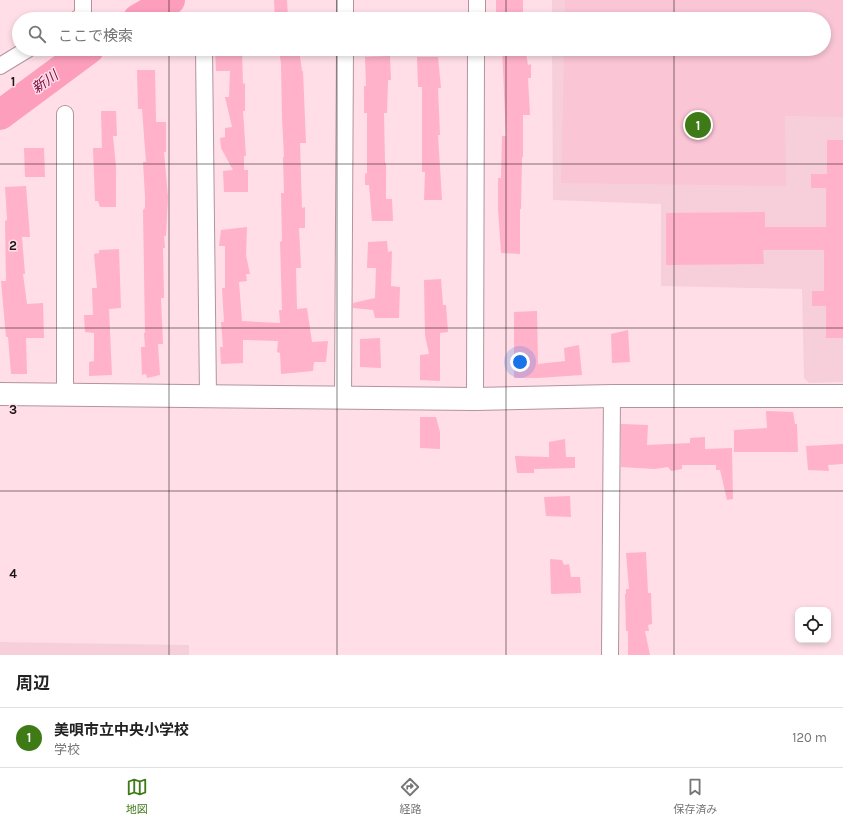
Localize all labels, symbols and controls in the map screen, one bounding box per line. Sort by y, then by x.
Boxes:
search box [12,12,831,56]
icon: search [26,23,48,45]
text: ここで検索 [58,27,133,45]
water label: 新川 [29,66,63,97]
text: 1 [11,74,15,89]
pin: 1 [685,110,711,140]
text: 2 [9,238,17,253]
your location [510,352,530,372]
text: 3 [9,402,17,417]
text: 4 [9,566,17,581]
map controls [795,607,831,643]
button: locate [795,607,831,643]
text: 周辺 [16,673,50,693]
text: 美唄市立中央小学校 [54,721,189,739]
text: 1 [27,730,31,745]
text: 120 m [792,730,827,745]
text: 学校 [54,742,80,757]
tab: 地図 [126,776,148,816]
tab: 経路 [399,776,421,816]
tab: 保存済み [673,776,717,816]

